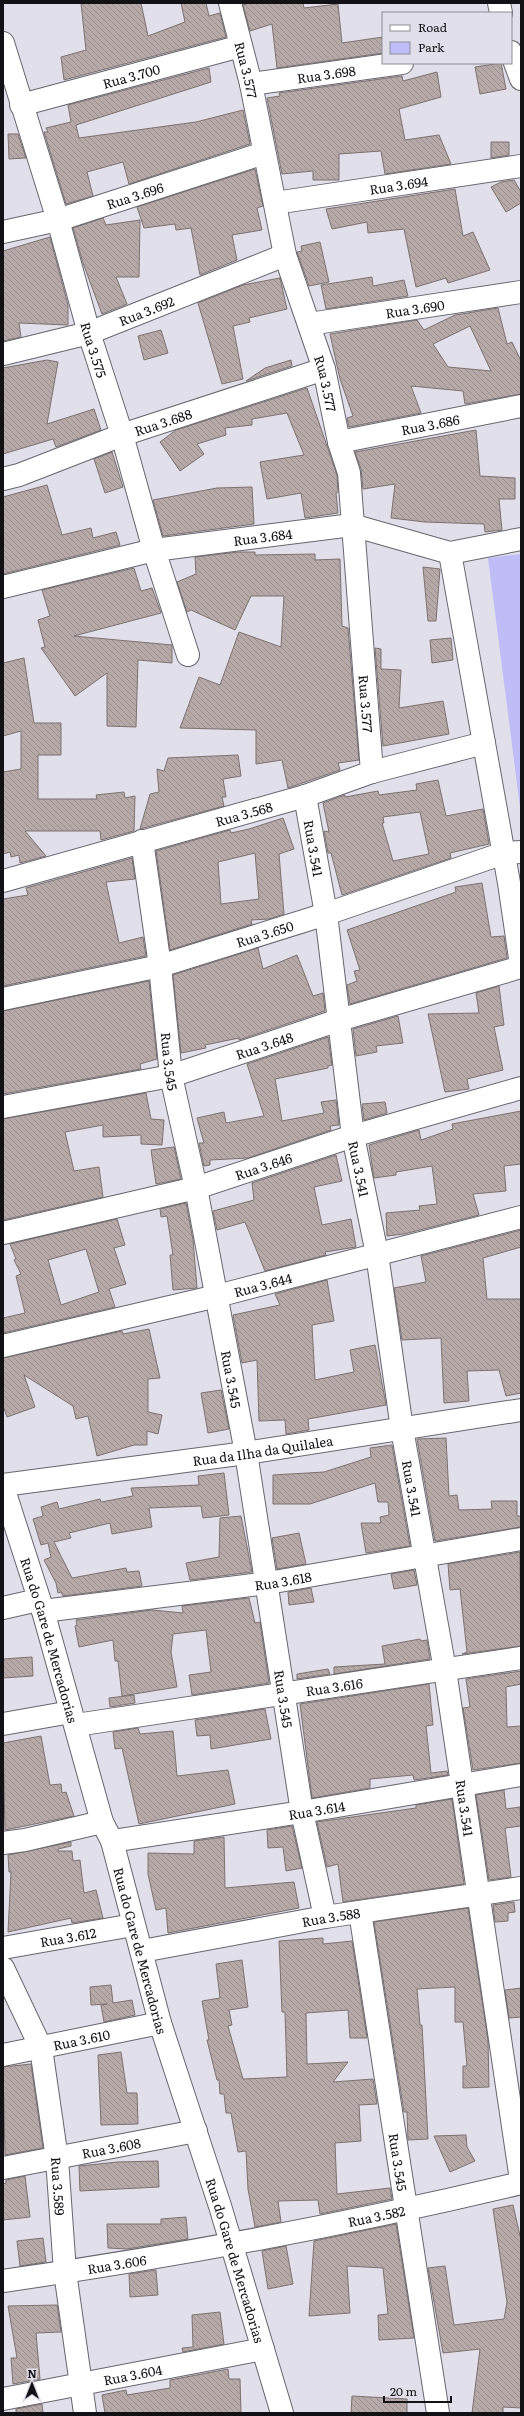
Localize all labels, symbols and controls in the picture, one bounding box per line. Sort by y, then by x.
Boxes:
legend [382,12,512,64]
text: Road [418,18,448,36]
text: Park [418,38,445,56]
street label: Rua 3.577 [231,39,263,100]
street label: Rua 3.700 [100,59,163,92]
street label: Rua 3.698 [296,60,357,87]
street label: Rua 3.694 [368,171,429,198]
street label: Rua 3.696 [104,177,166,213]
street label: Rua 3.692 [116,291,177,330]
street label: Rua 3.690 [384,294,446,322]
street label: Rua 3.575 [77,320,112,380]
street label: Rua 3.577 [310,352,342,414]
street label: Rua 3.688 [132,403,194,440]
street label: Rua 3.686 [399,409,461,439]
street label: Rua 3.684 [232,523,293,549]
street label: Rua 3.577 [355,674,378,734]
street label: Rua 3.568 [213,796,275,830]
street label: Rua 3.541 [300,818,329,878]
street label: Rua 3.650 [233,915,296,951]
street label: Rua 3.648 [233,1027,295,1063]
street label: Rua 3.545 [157,1031,183,1093]
street label: Rua 3.541 [345,1139,375,1199]
street label: Rua 3.646 [232,1147,294,1184]
street label: Rua 3.644 [232,1267,294,1301]
street label: Rua 3.545 [217,1349,247,1410]
street label: Rua da Ilha da Quilalea [191,1430,334,1469]
street label: Rua 3.541 [398,1459,427,1518]
street label: Rua do Gare de Mercadorias [17,1555,83,1725]
street label: Rua 3.618 [253,1566,313,1594]
street label: Rua 3.545 [270,1668,298,1730]
street label: Rua 3.616 [304,1672,364,1700]
street label: Rua 3.541 [452,1778,479,1838]
street label: Rua 3.614 [287,1795,346,1823]
street label: Rua do Gare de Mercadorias [110,1865,172,2036]
street label: Rua 3.588 [300,1902,361,1931]
street label: Rua 3.612 [38,1922,98,1951]
street label: Rua 3.610 [51,2024,112,2054]
street label: Rua 3.608 [80,2132,142,2162]
street label: Rua 3.545 [385,2132,413,2193]
street label: Rua 3.589 [47,2156,70,2216]
street label: Rua do Gare de Mercadorias [202,2175,270,2345]
street label: Rua 3.582 [346,2200,407,2231]
street label: Rua 3.606 [86,2249,148,2278]
street label: Rua 3.604 [101,2359,164,2389]
north arrow [12,2364,52,2404]
text: N [27,2365,37,2381]
scale bar [384,2378,451,2404]
text: 20 m [390,2382,417,2400]

